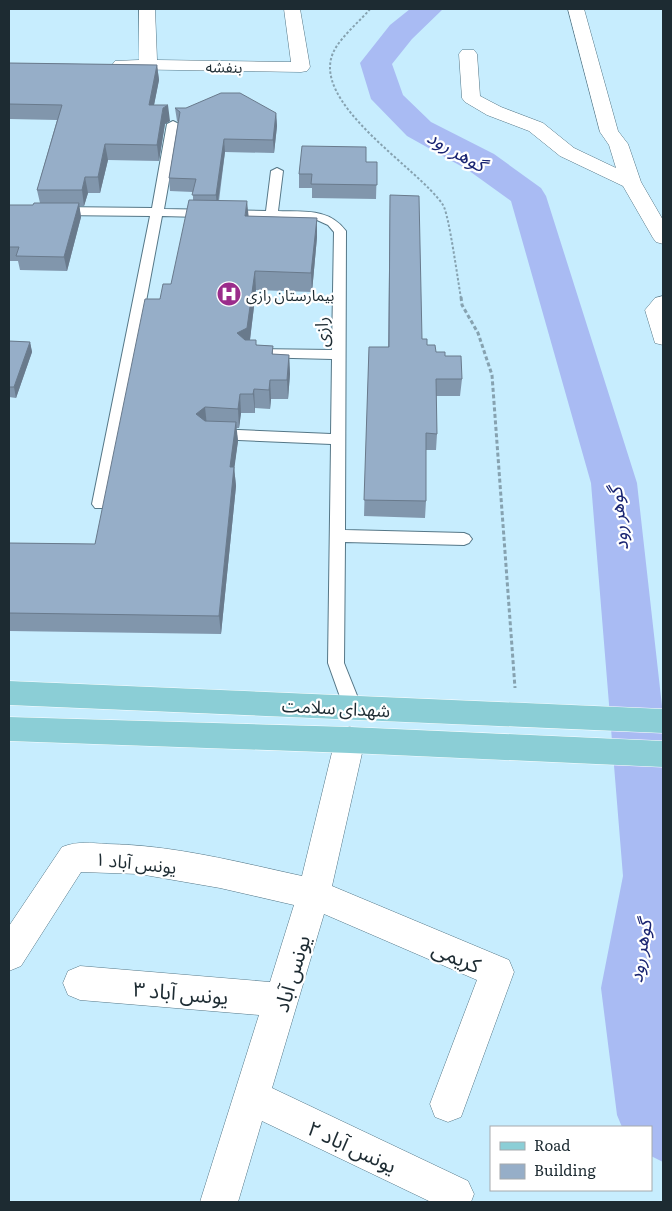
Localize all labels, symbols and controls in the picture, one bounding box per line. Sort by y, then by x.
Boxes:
street label: بنفشه [205,54,243,78]
water label: گوهر رود [423,122,495,180]
hospital icon: بیمارستان رازی [216,281,242,307]
place label: بیمارستان رازی [246,283,334,306]
street label: رازی [307,317,334,347]
water label: گوهر رود [599,482,634,552]
street label: شهدای سلامت [281,691,391,723]
street label: یونس آباد ۱ [94,844,178,880]
water label: گوهر رود [620,913,658,984]
street label: یونس آباد [264,930,316,1016]
street label: کریمی [428,931,486,979]
street label: یونس آباد ۳ [132,971,230,1011]
street label: یونس آباد ۲ [303,1111,403,1179]
legend [490,1126,652,1191]
text: Road [534,1133,570,1156]
text: Building [534,1158,596,1181]

